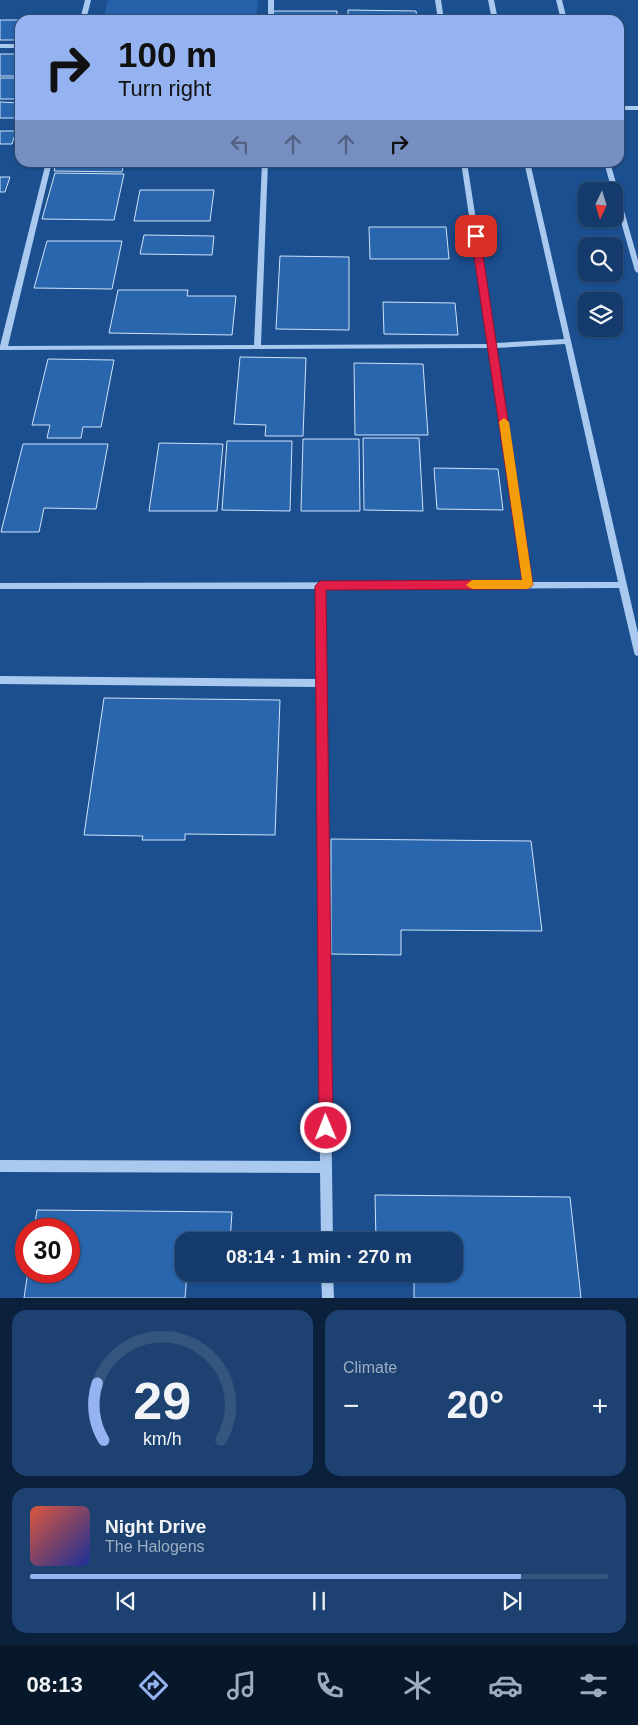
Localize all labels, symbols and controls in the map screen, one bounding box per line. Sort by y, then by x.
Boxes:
icon: right [35,35,100,100]
text: 100 m [118,35,217,74]
text: Turn right [118,76,211,101]
icon: left [226,130,254,158]
icon: ahead [279,130,307,158]
icon: ahead [332,130,360,158]
icon: right [385,130,413,158]
north arrow [578,182,622,228]
map controls [578,182,623,337]
pin [455,215,497,257]
icon: arrive [462,222,490,250]
button: search [578,237,623,282]
button: layers [578,292,623,337]
position arrow [299,1101,351,1153]
speed limit sign: 30 [15,1218,80,1283]
text: 08:14 · 1 min · 270 m [226,1246,412,1267]
text: Climate [343,1359,397,1376]
text: 29 [134,1372,191,1430]
text: 20° [447,1384,504,1426]
text: − [343,1390,359,1421]
text: + [592,1390,608,1421]
text: km/h [143,1429,182,1449]
text: Night Drive [105,1516,206,1537]
text: The Halogens [105,1538,205,1555]
icon: previous [112,1587,140,1615]
icon: pause [305,1587,333,1615]
icon: next [498,1587,526,1615]
icon: directions [136,1668,171,1703]
icon: music [224,1668,259,1703]
icon: phone [312,1668,347,1703]
icon: climate [400,1668,435,1703]
icon: car [488,1668,523,1703]
icon: filters [576,1668,611,1703]
text: 08:13 [27,1672,83,1697]

